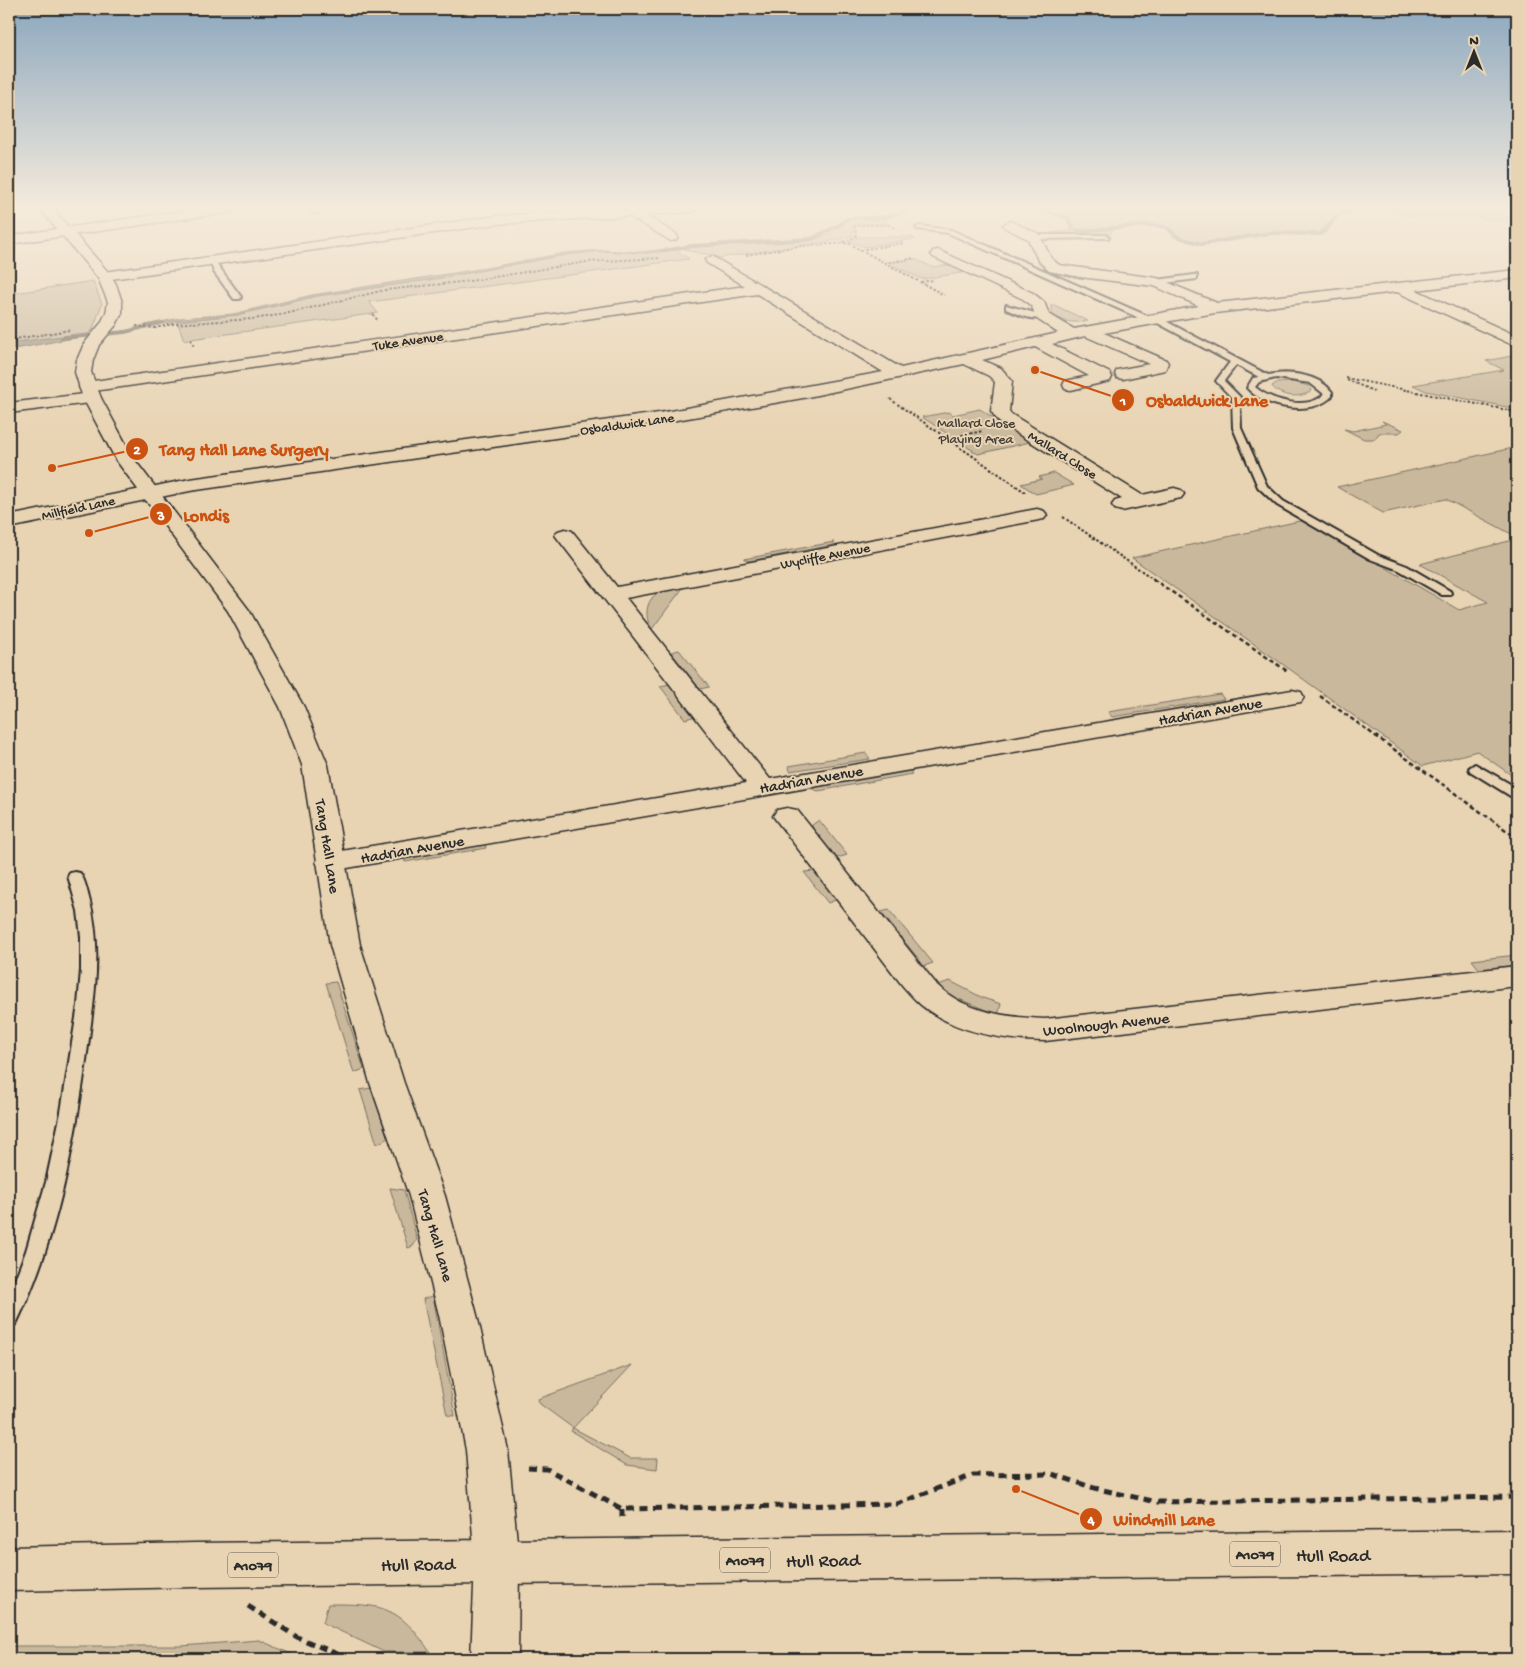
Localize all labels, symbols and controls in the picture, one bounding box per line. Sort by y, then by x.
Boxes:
north arrow [1448,28,1498,78]
text: N [1469,33,1479,50]
street label: Tuke Avenue [371,329,445,356]
callout: Osbaldwick Lane [1111,384,1278,417]
text: Osbaldwick Lane [1146,392,1269,413]
text: 1 [1119,393,1126,411]
street label: Osbaldwick Lane [579,410,676,441]
park label: Mallard Close Playing Area [937,416,1016,449]
street label: Mallard Close [1024,428,1100,484]
callout: Tang Hall Lane Surgery [124,432,338,465]
text: Tang Hall Lane Surgery [157,441,329,462]
text: 2 [133,442,141,460]
street label: Millfield Lane [40,493,118,526]
callout: Londis [148,498,239,531]
text: Londis [183,507,230,528]
text: 3 [156,508,165,526]
street label: Wycliffe Avenue [779,540,872,574]
street label: Hadrian Avenue [1157,695,1265,732]
street label: Hadrian Avenue [758,763,866,800]
street label: Tang Hall Lane [309,797,342,896]
street label: Hadrian Avenue [359,833,467,870]
street label: Woolnough Avenue [1042,1010,1171,1043]
street label: Tang Hall Lane [411,1187,456,1285]
callout: Windmill Lane [1079,1502,1225,1535]
text: Windmill Lane [1112,1511,1216,1532]
text: 4 [1086,1512,1095,1530]
road number: A1079 [1230,1542,1280,1566]
street label: Hull Road [1296,1546,1372,1569]
road number: A1079 [720,1548,770,1572]
street label: Hull Road [786,1550,862,1575]
road number: A1079 [228,1552,278,1578]
street label: Hull Road [381,1554,457,1579]

